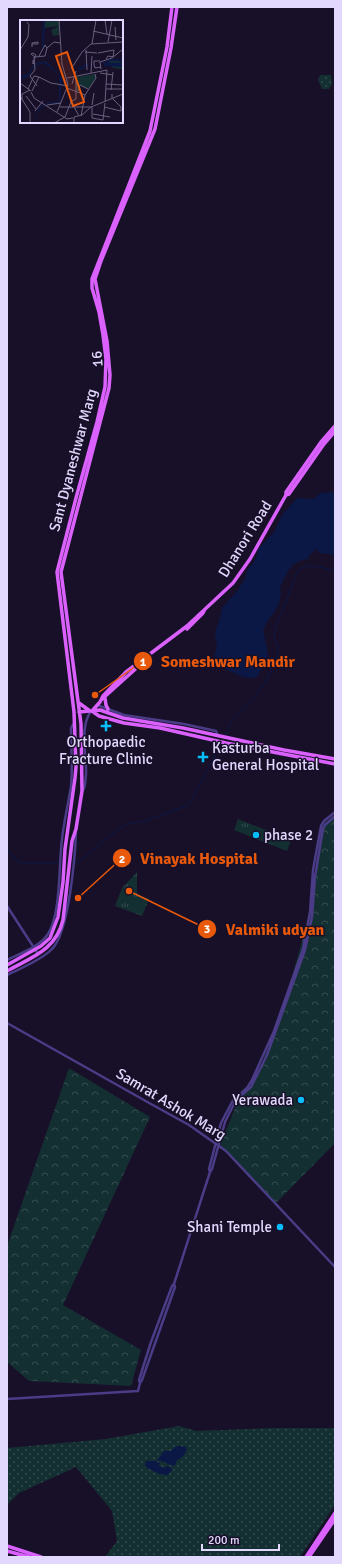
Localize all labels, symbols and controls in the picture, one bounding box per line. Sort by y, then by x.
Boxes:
inset map [20,20,123,123]
street label: 16 [87,350,107,368]
street label: Sant Dyaneshwar Marg [45,387,101,533]
street label: Dhanori Road [214,497,276,581]
callout: Someshwar Mandir [133,647,303,675]
text: Someshwar Mandir [161,652,296,672]
text: 1 [140,655,147,670]
marker: Orthopaedic Fracture Clinic [100,720,112,732]
place label: Orthopaedic Fracture Clinic [59,733,153,768]
place label: Kasturba General Hospital [212,739,319,774]
marker: Kasturba General Hospital [197,751,209,763]
place label: phase 2 [264,826,313,844]
marker: phase 2 [251,830,261,840]
callout: Vinayak Hospital [112,844,266,872]
text: Vinayak Hospital [140,849,258,869]
text: 2 [119,852,125,867]
callout: Valmiki udyan [197,915,332,943]
text: Valmiki udyan [226,920,325,940]
text: 3 [204,922,210,937]
street label: Samrat Ashok Marg [113,1064,229,1144]
place label: Yerawada [232,1091,293,1109]
marker: Yerawada [296,1095,306,1105]
place label: Shani Temple [187,1218,272,1236]
marker: Shani Temple [275,1222,285,1232]
scale bar [202,1526,279,1552]
text: 200 m [208,1533,240,1548]

